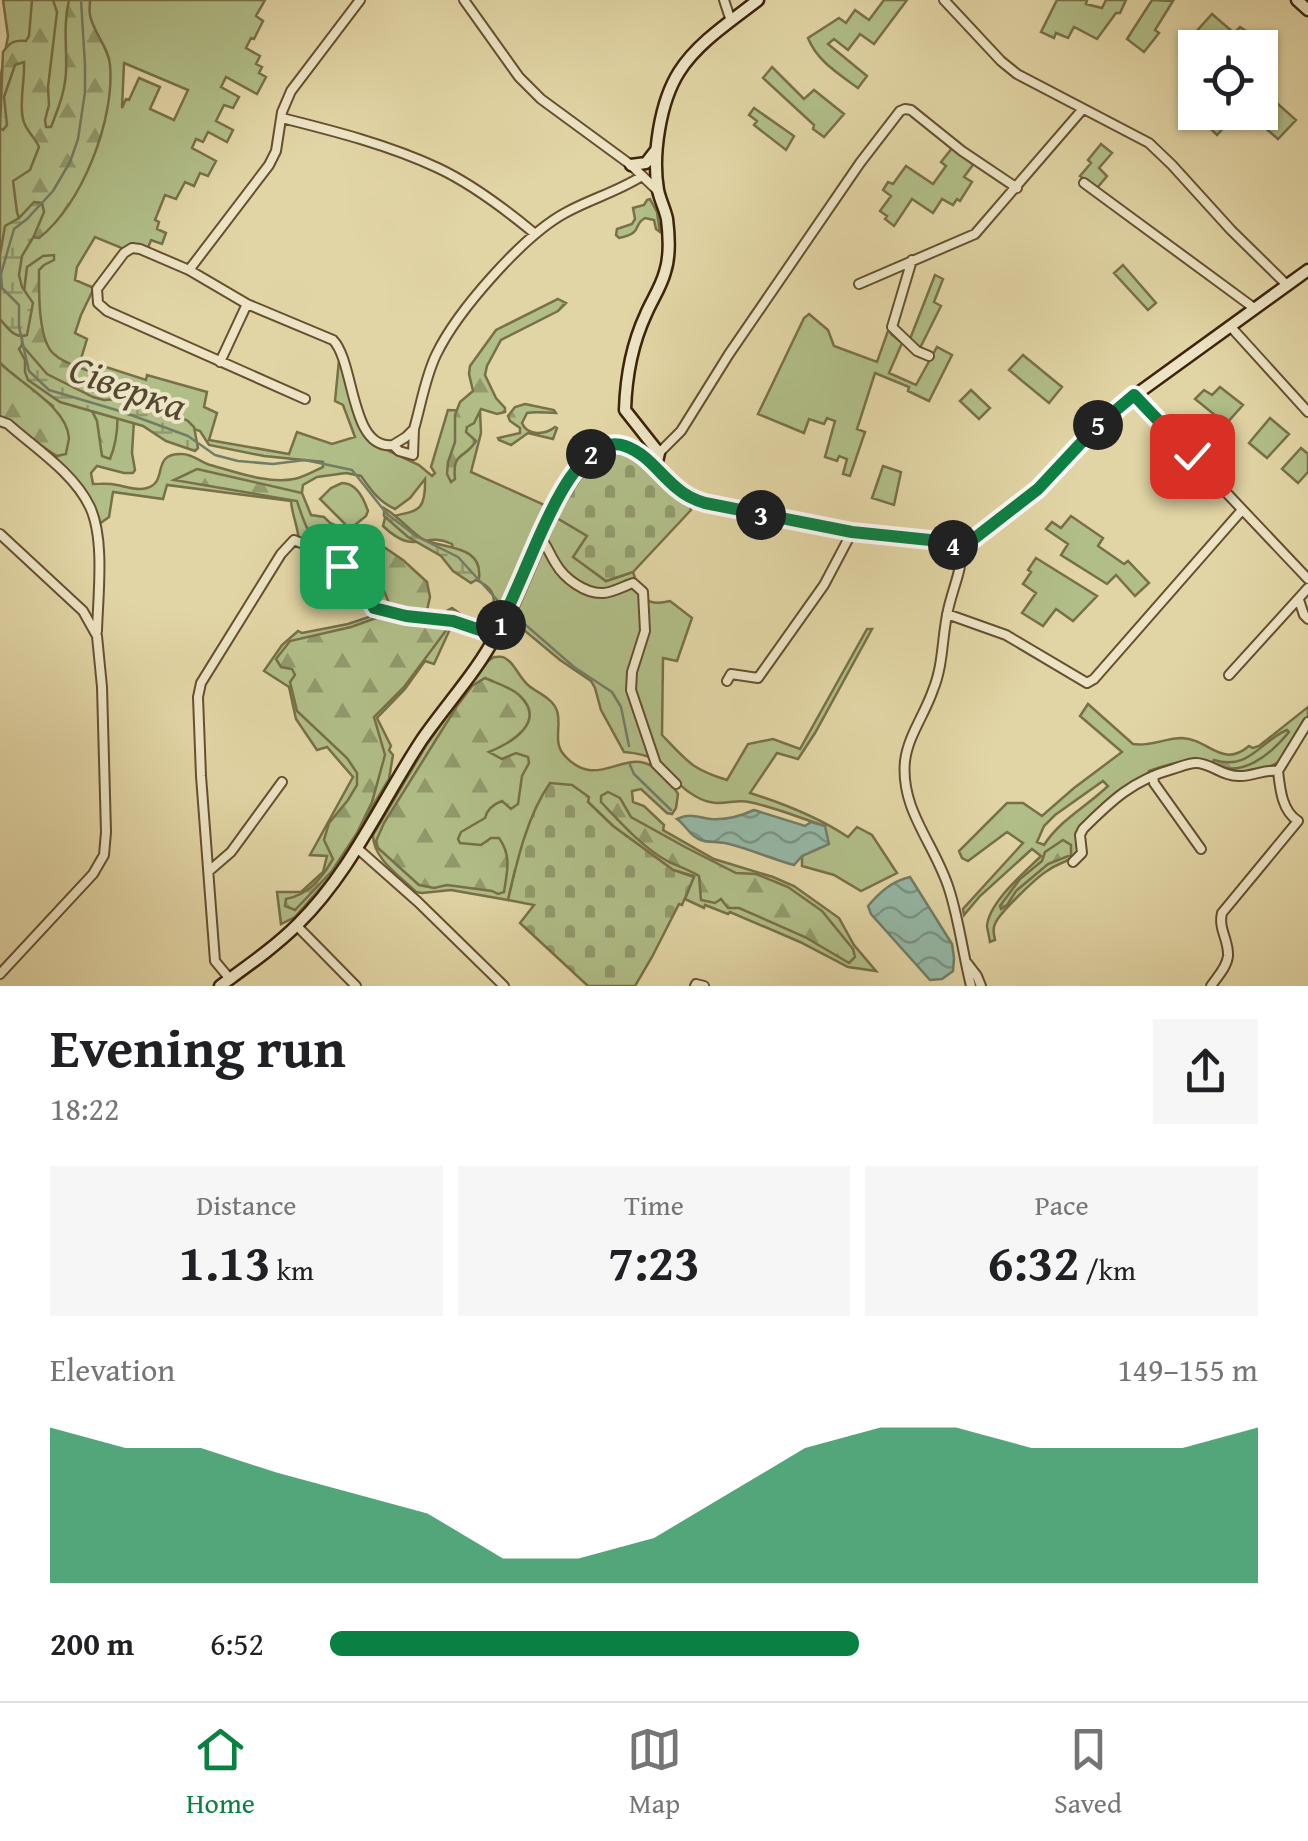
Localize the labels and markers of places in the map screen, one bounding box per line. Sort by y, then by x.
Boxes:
pin: 5 [1073,400,1123,450]
pin [1150,414,1235,499]
pin: 2 [566,429,616,479]
pin: 3 [736,490,786,540]
pin: 4 [928,520,978,570]
pin [300,524,385,609]
pin: 1 [476,600,526,650]

